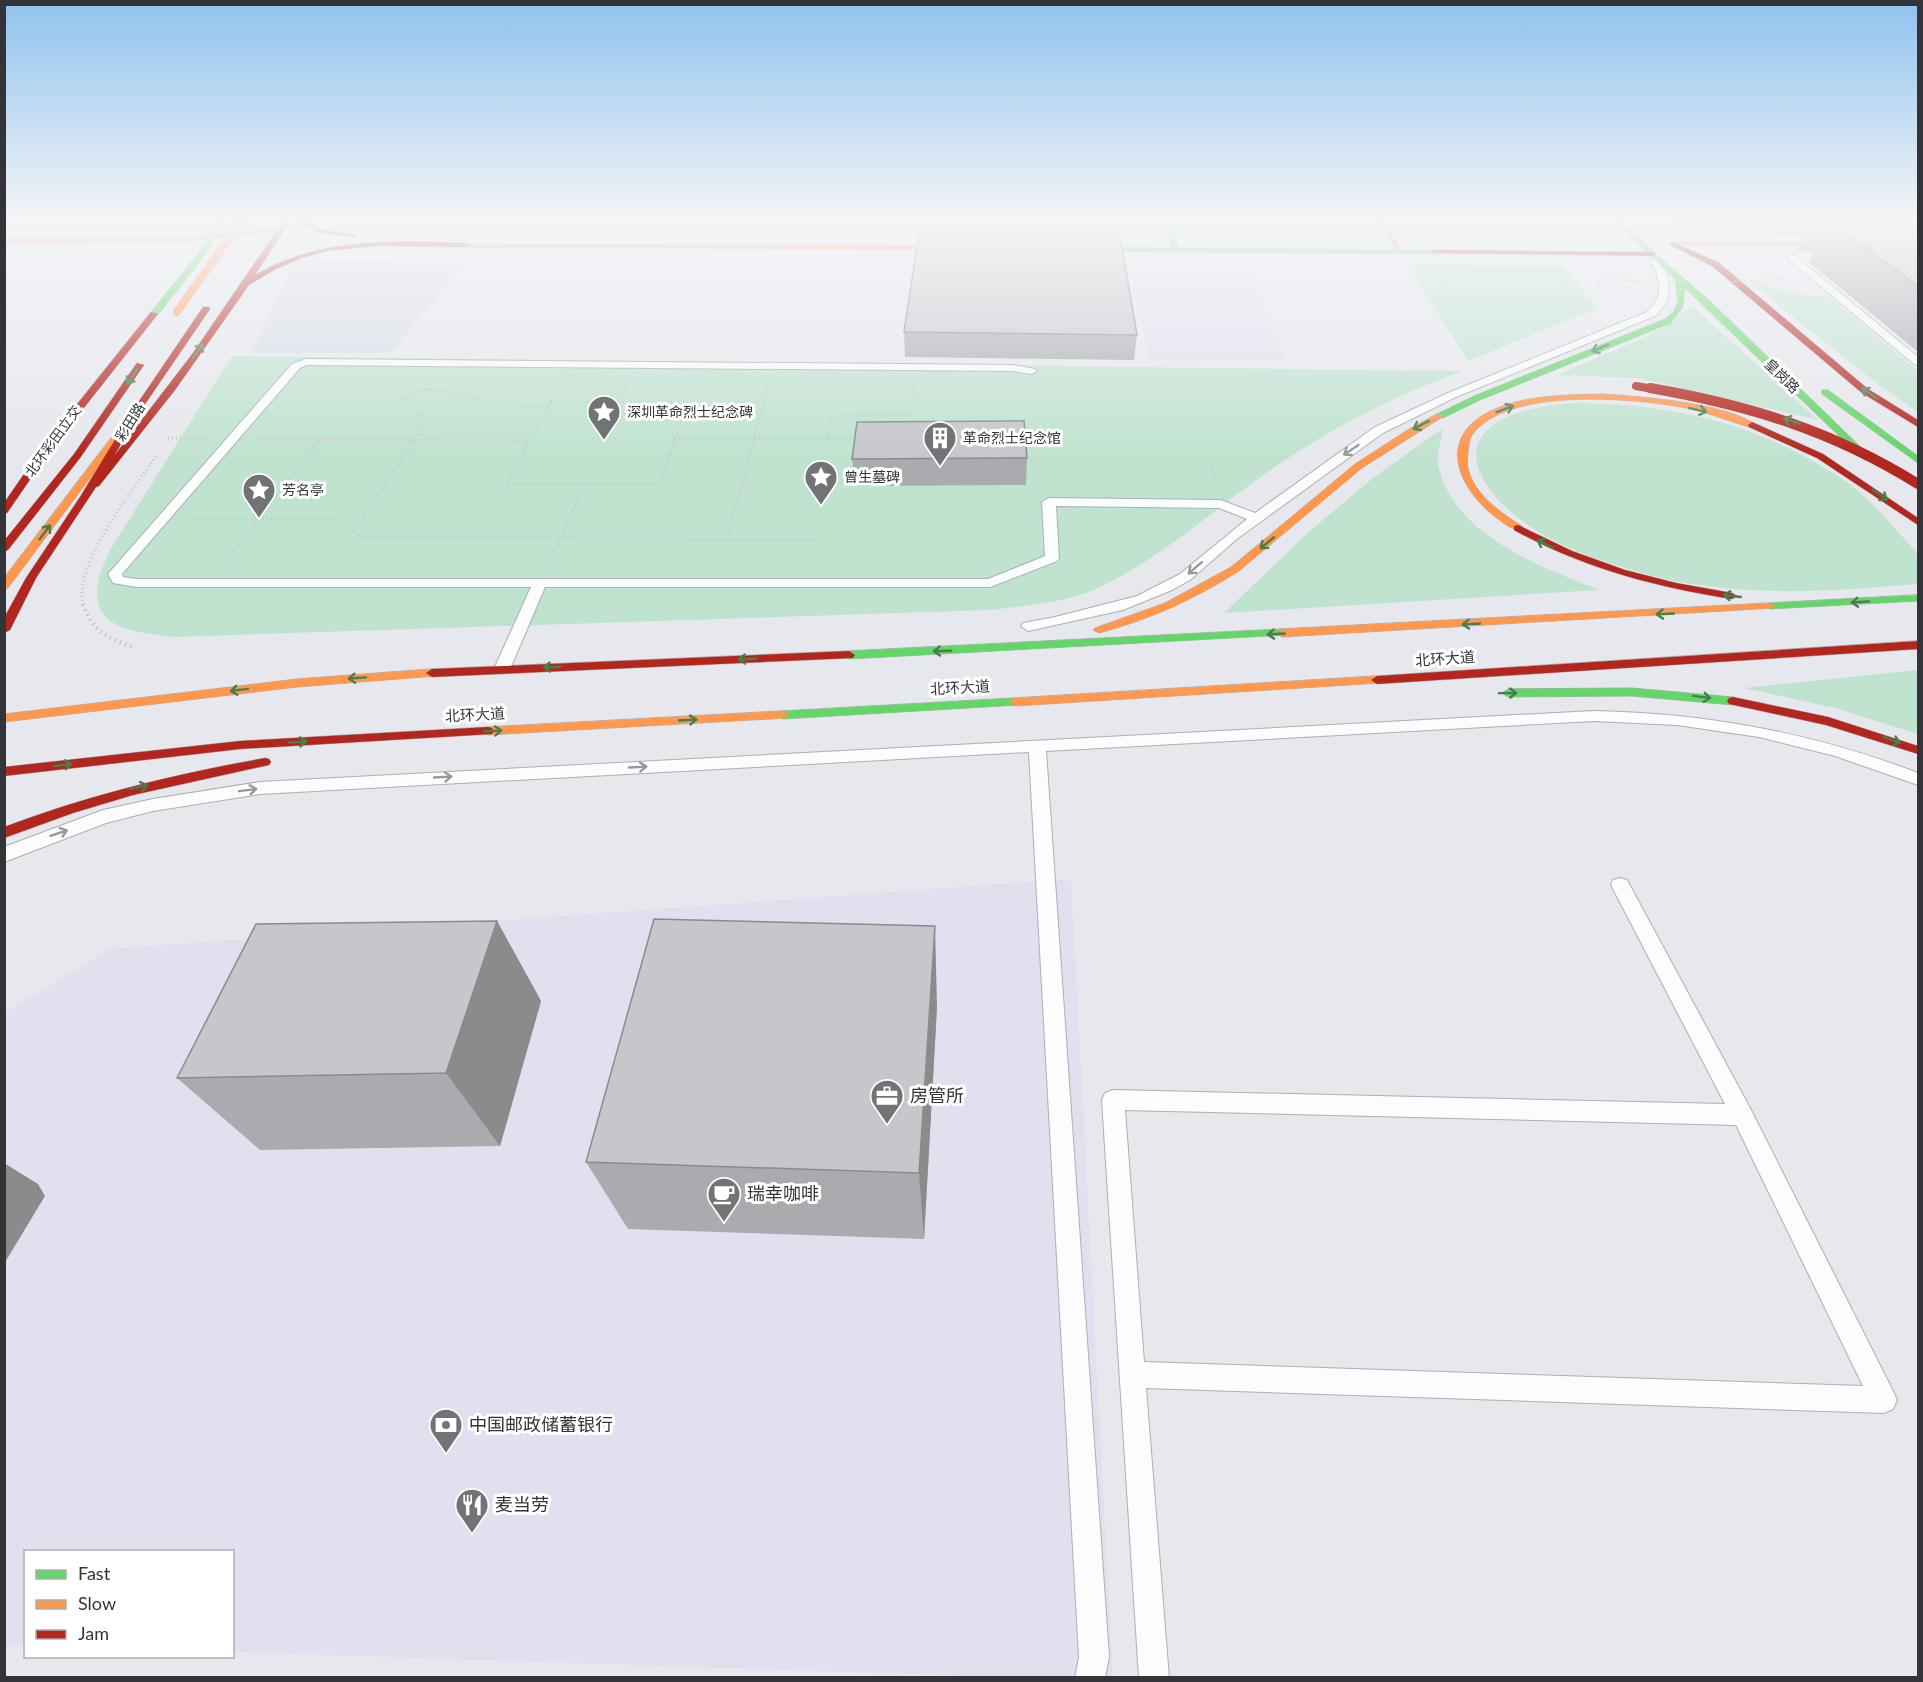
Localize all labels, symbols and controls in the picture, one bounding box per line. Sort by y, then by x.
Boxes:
one-way arrow [192,343,204,359]
one-way arrow [1592,343,1610,354]
street label: 皇岗路 [1761,355,1803,396]
one-way arrow [126,369,138,385]
one-way arrow [1861,387,1877,399]
place icon: 深圳革命烈士纪念碑 [586,394,622,441]
street label: 彩田路 [111,399,148,444]
street label: 北环彩田立交 [21,402,84,480]
place label: 深圳革命烈士纪念碑 [627,403,753,420]
one-way arrow [1495,403,1514,414]
one-way arrow [1687,405,1707,416]
one-way arrow [1783,415,1802,426]
one-way arrow [1413,419,1431,431]
building icon: 革命烈士纪念馆 [922,420,958,467]
place label: 革命烈士纪念馆 [963,429,1061,446]
one-way arrow [1343,444,1359,456]
place icon: 曾生墓碑 [803,459,839,506]
place label: 曾生墓碑 [844,468,900,485]
place icon: 芳名亭 [241,472,277,519]
place label: 芳名亭 [282,481,324,498]
one-way arrow [1871,489,1887,501]
one-way arrow [39,525,51,541]
one-way arrow [1259,536,1275,549]
one-way arrow [1537,537,1555,549]
one-way arrow [1187,561,1203,574]
one-way arrow [1722,590,1742,601]
one-way arrow [1851,597,1871,608]
one-way arrow [1656,608,1676,619]
one-way arrow [1461,619,1481,630]
one-way arrow [1267,629,1286,640]
one-way arrow [932,645,952,657]
street label: 北环大道 [1414,647,1475,669]
one-way arrow [737,654,757,665]
one-way arrow [543,662,563,673]
one-way arrow [348,673,368,684]
street label: 北环大道 [930,676,990,698]
one-way arrow [230,685,250,696]
one-way arrow [1497,687,1517,699]
one-way arrow [1692,692,1712,703]
street label: 北环大道 [445,703,505,725]
one-way arrow [677,714,697,725]
one-way arrow [483,725,503,736]
one-way arrow [288,736,308,747]
one-way arrow [1882,736,1901,747]
one-way arrow [52,759,72,770]
one-way arrow [627,761,647,772]
one-way arrow [432,772,452,783]
one-way arrow [129,780,148,792]
one-way arrow [238,784,258,795]
one-way arrow [49,826,68,837]
office icon: 房管所 [869,1078,905,1125]
place label: 房管所 [910,1084,964,1106]
cafe icon: 瑞幸咖啡 [706,1176,742,1223]
place label: 瑞幸咖啡 [747,1182,819,1204]
bank icon: 中国邮政储蓄银行 [428,1407,464,1454]
place label: 中国邮政储蓄银行 [469,1413,613,1435]
restaurant icon: 麦当劳 [454,1487,490,1534]
place label: 麦当劳 [495,1493,549,1515]
legend [24,1550,234,1658]
text: Fast [78,1562,111,1584]
text: Slow [78,1592,116,1614]
text: Jam [78,1622,109,1644]

